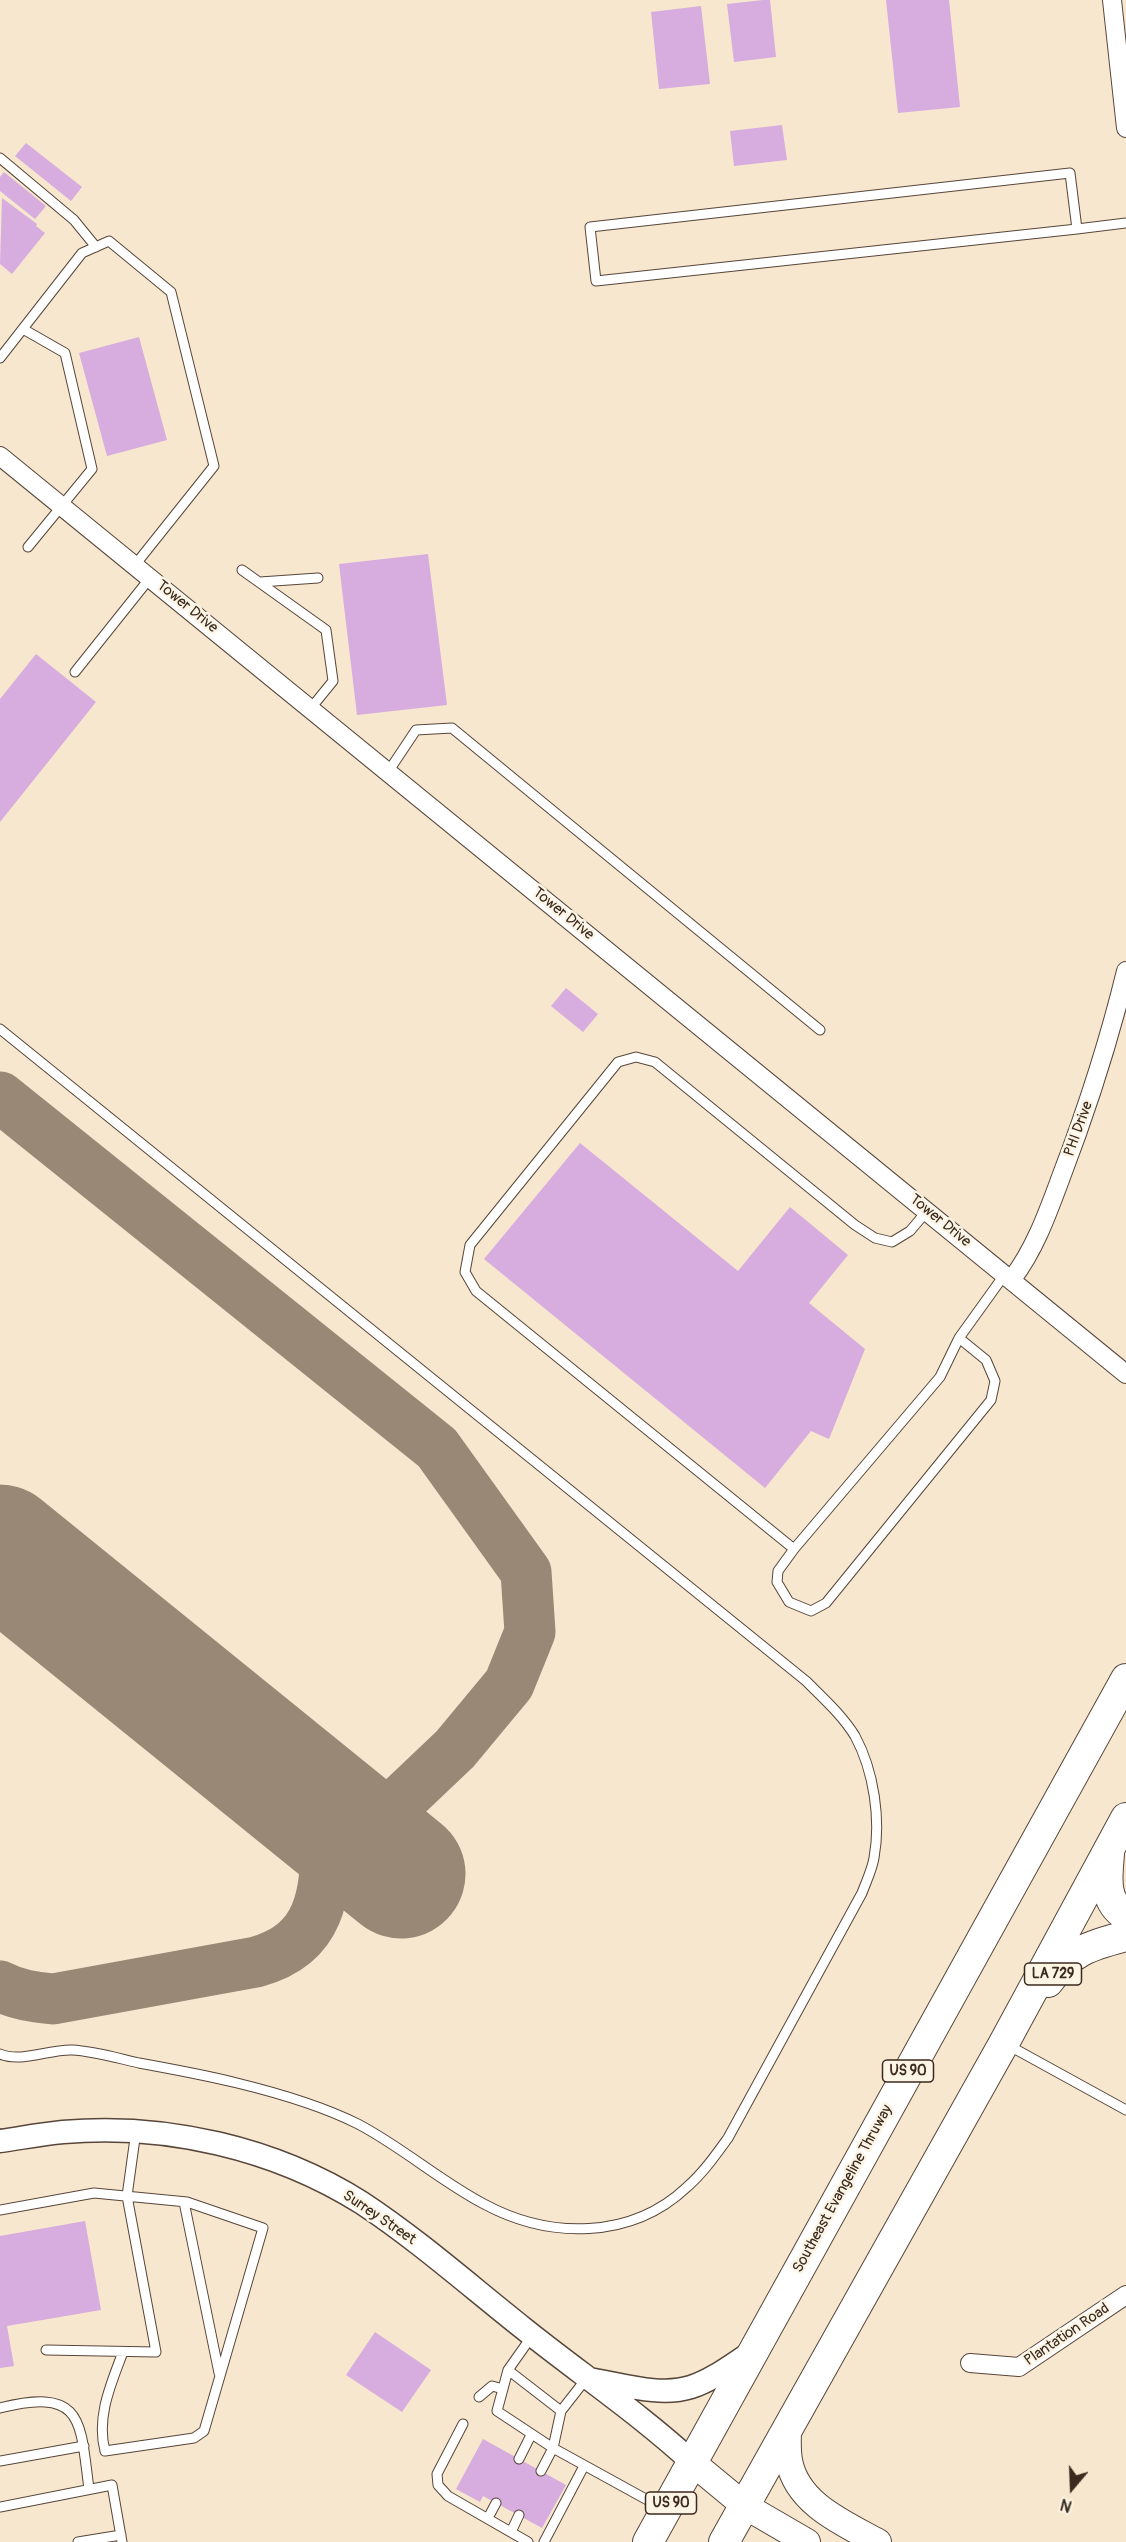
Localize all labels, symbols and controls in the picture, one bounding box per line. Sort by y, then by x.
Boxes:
street label: Tower Drive [153,577,221,637]
street label: Tower Drive [529,884,597,944]
street label: PHI Drive [1061,1099,1097,1159]
street label: Tower Drive [906,1191,974,1251]
road number: LA 729 [1024,1963,1082,1985]
road number: US 90 [882,2060,934,2082]
street label: Southeast Evangeline Thruway [789,2102,897,2276]
street label: Surrey Street [339,2187,419,2249]
street label: Plantation Road [1021,2300,1113,2370]
north arrow [1042,2458,1102,2518]
road number: US 90 [646,2492,696,2514]
text: N [1058,2494,1075,2516]

